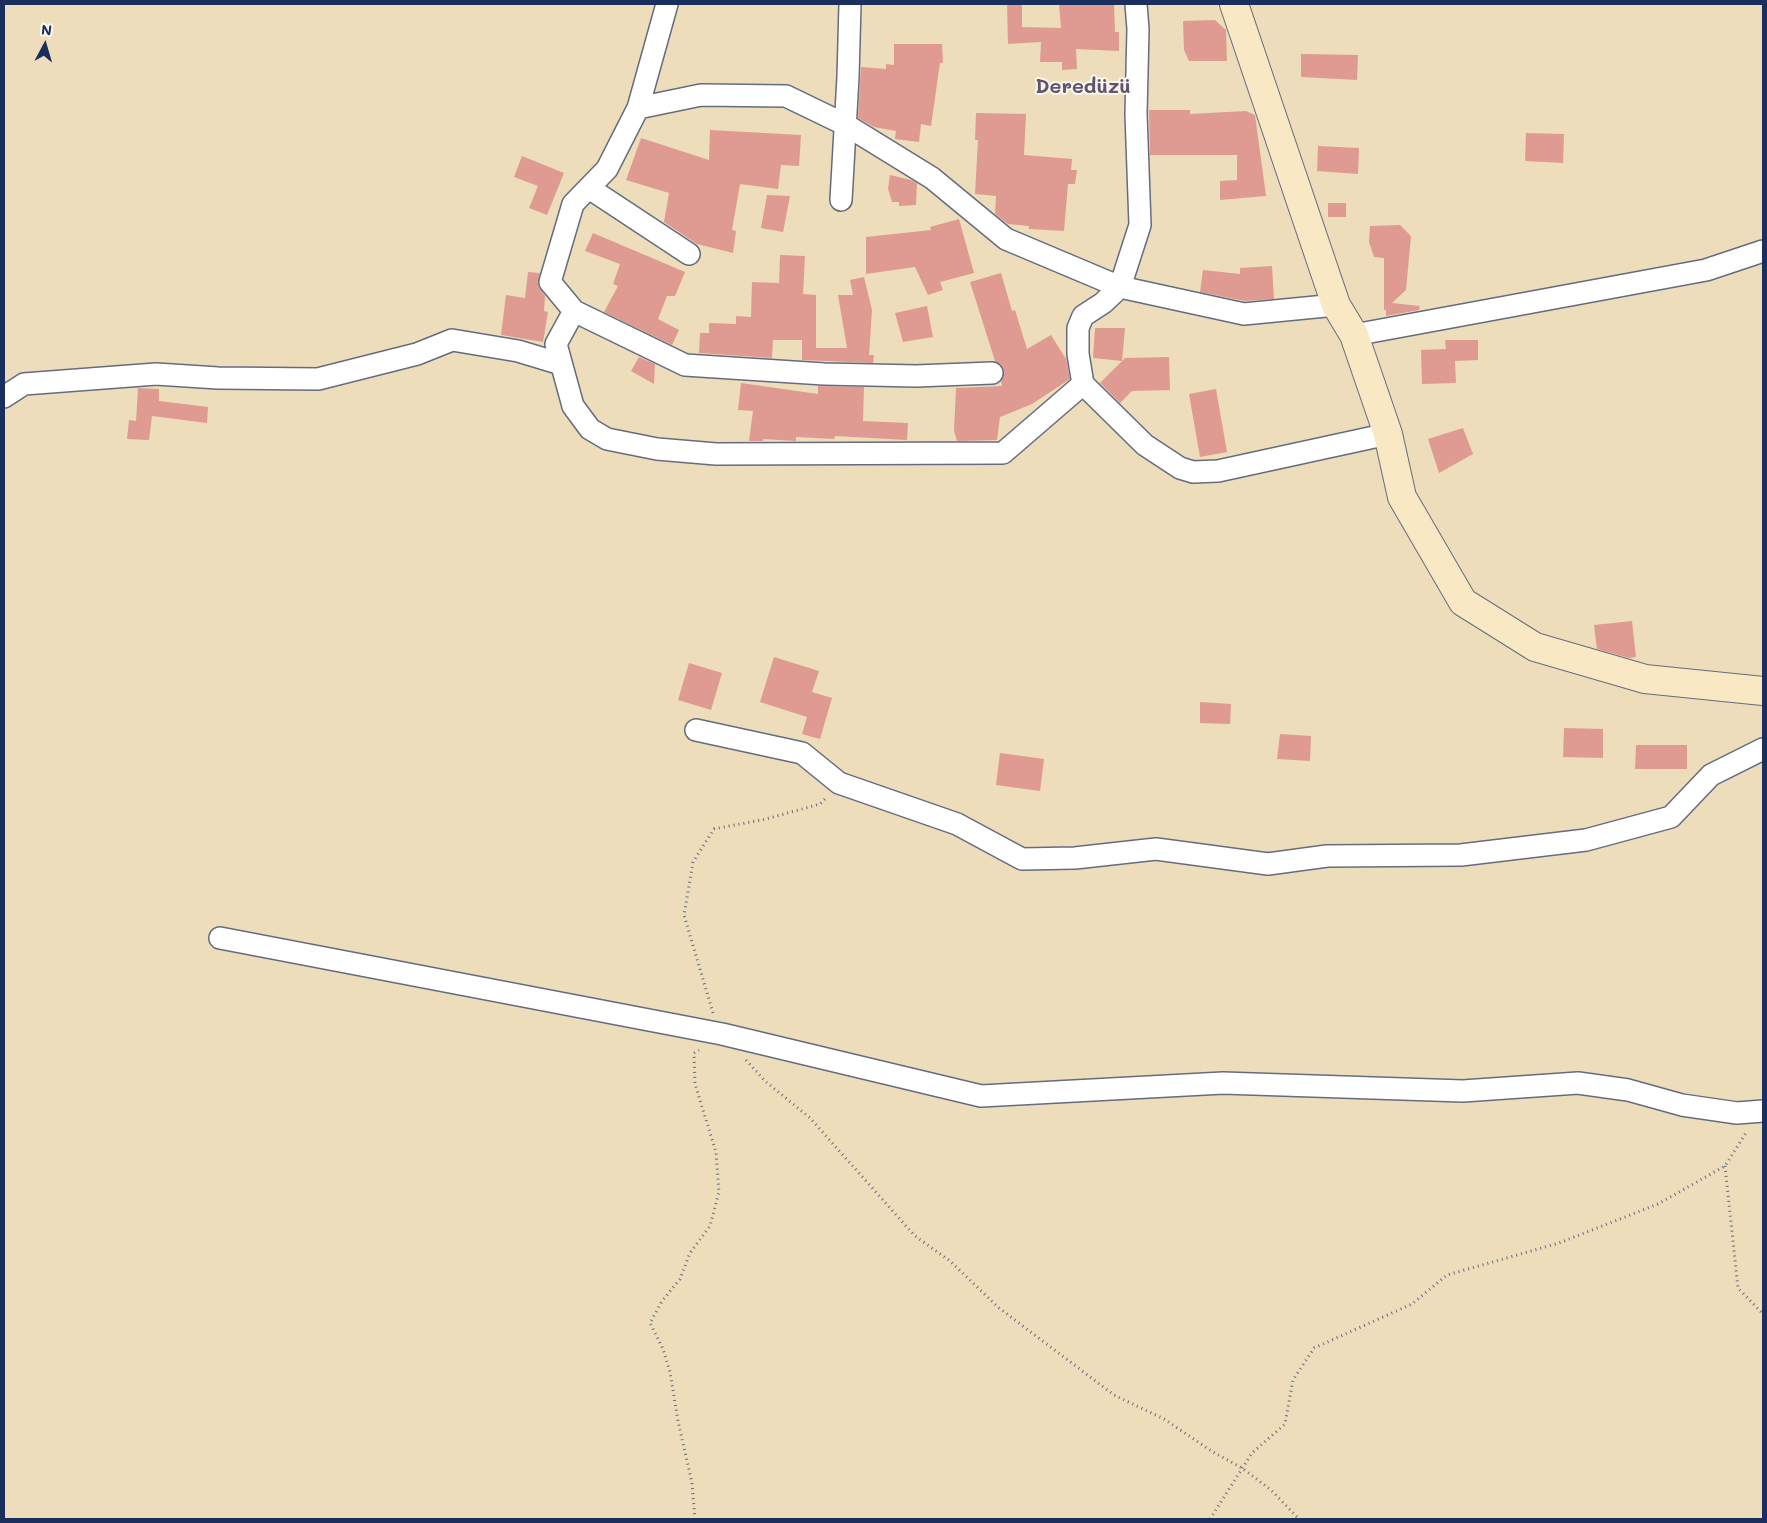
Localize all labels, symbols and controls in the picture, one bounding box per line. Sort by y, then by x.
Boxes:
north arrow [20,20,70,70]
text: N [40,20,53,40]
district label: Deredüzü [1035,75,1131,99]

